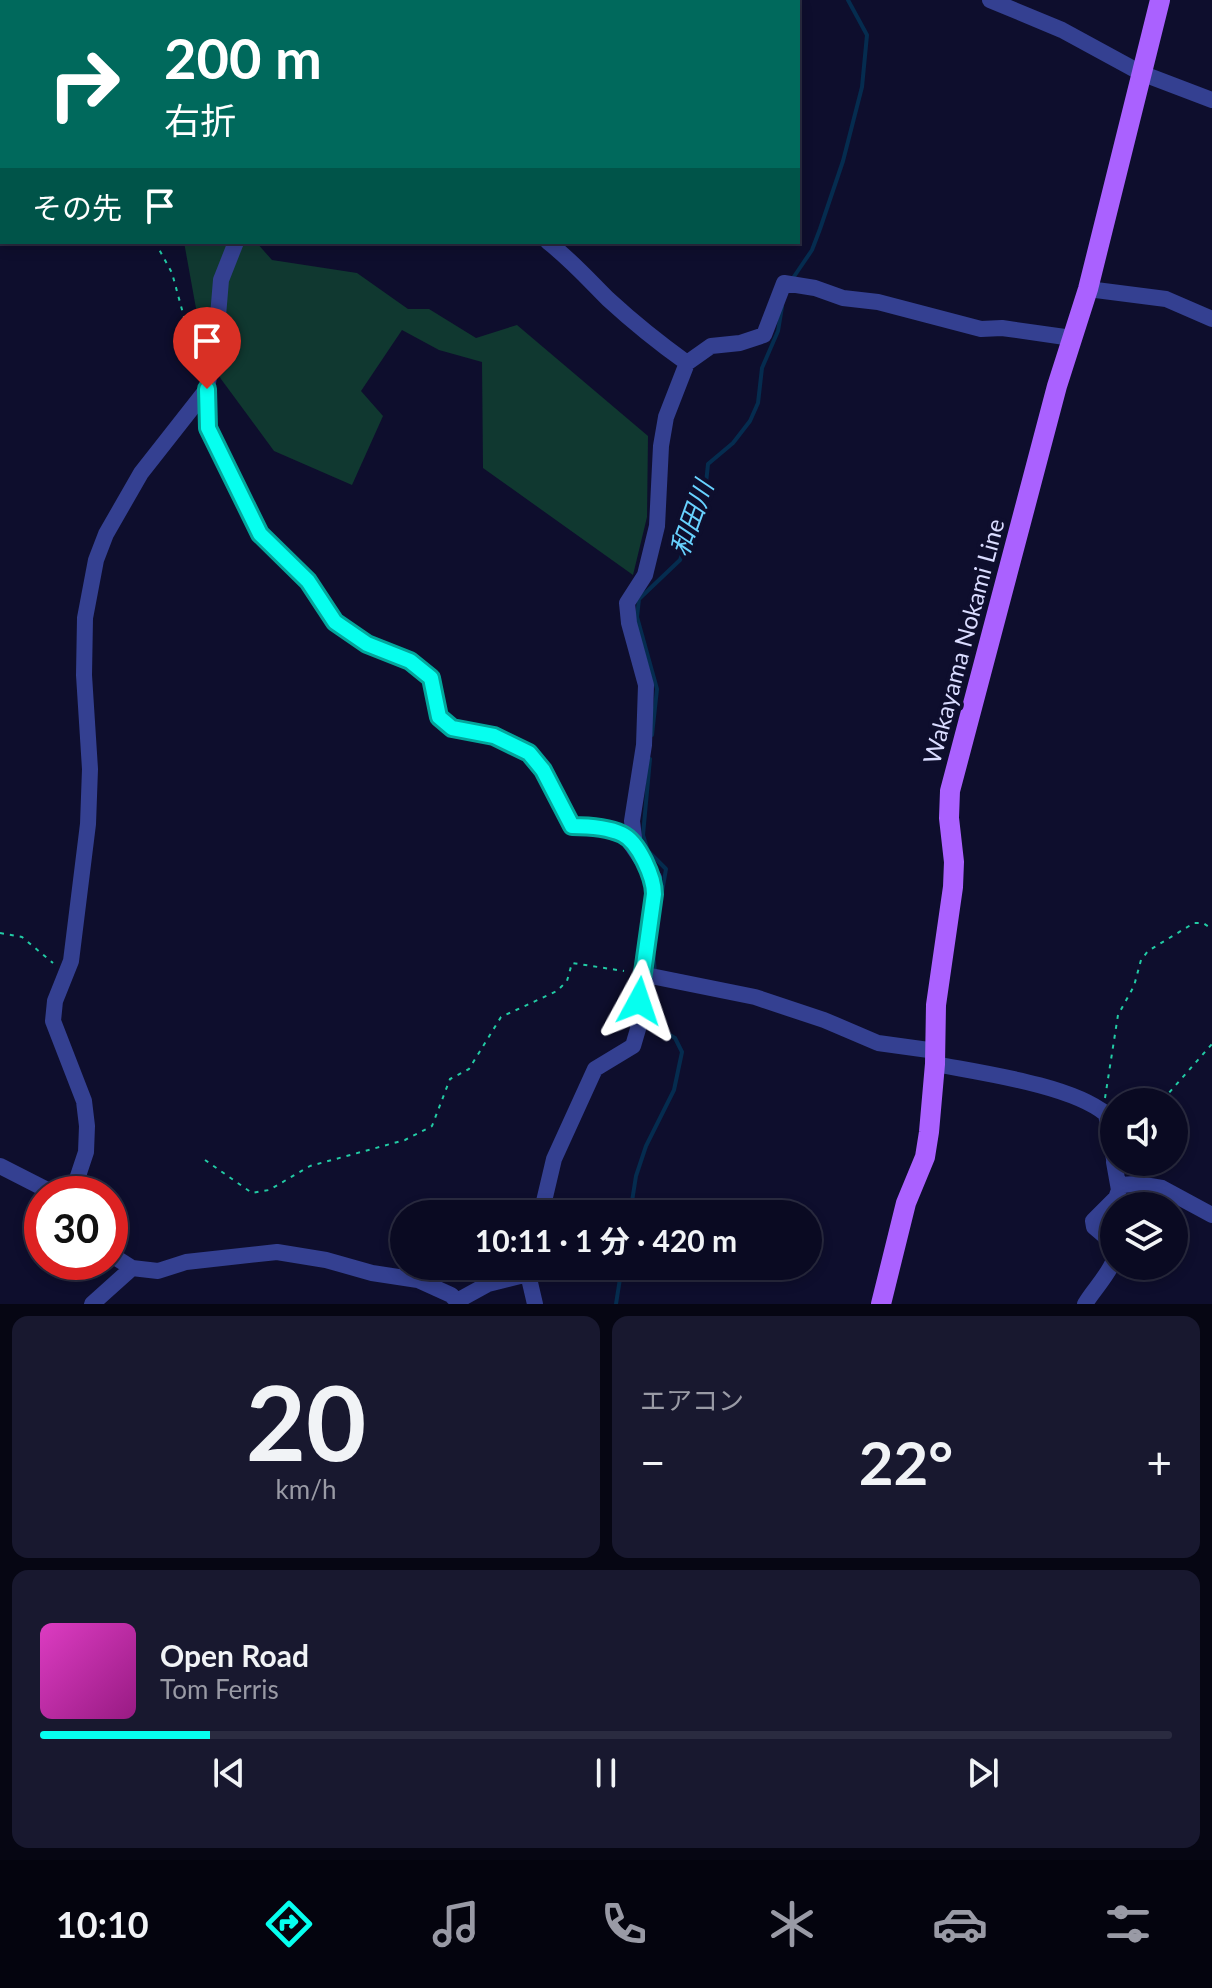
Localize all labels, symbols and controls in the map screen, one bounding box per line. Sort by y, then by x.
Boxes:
text: 200 m [164,24,322,91]
icon: right [32,32,136,136]
text: 右折 [164,98,236,142]
icon: arrive [138,184,182,228]
text: その先 [32,189,122,225]
pin [173,307,241,389]
icon: arrive [185,319,229,363]
water label: 和田川 [663,473,720,560]
street label: Wakayama Nokami Line [916,515,1010,767]
position arrow [597,959,681,1043]
map controls [1100,1088,1188,1280]
button: sound [1100,1088,1188,1176]
speed limit sign: 30 [24,1176,128,1280]
button: layers [1100,1192,1188,1280]
text: 10:11 · 1 分 · 420 m [475,1222,737,1258]
text: 20 [246,1358,366,1483]
text: エアコン [640,1384,744,1416]
text: 22° [859,1426,953,1498]
text: − [640,1436,666,1488]
text: + [1146,1436,1172,1488]
text: km/h [276,1473,336,1505]
text: Open Road [160,1637,309,1673]
text: Tom Ferris [160,1673,279,1705]
icon: previous [207,1751,251,1795]
icon: pause [584,1751,628,1795]
icon: next [961,1751,1005,1795]
icon: directions [261,1896,317,1952]
icon: music [428,1896,484,1952]
icon: phone [596,1896,652,1952]
icon: climate [764,1896,820,1952]
icon: car [932,1896,988,1952]
icon: filters [1100,1896,1156,1952]
text: 10:10 [56,1902,149,1946]

